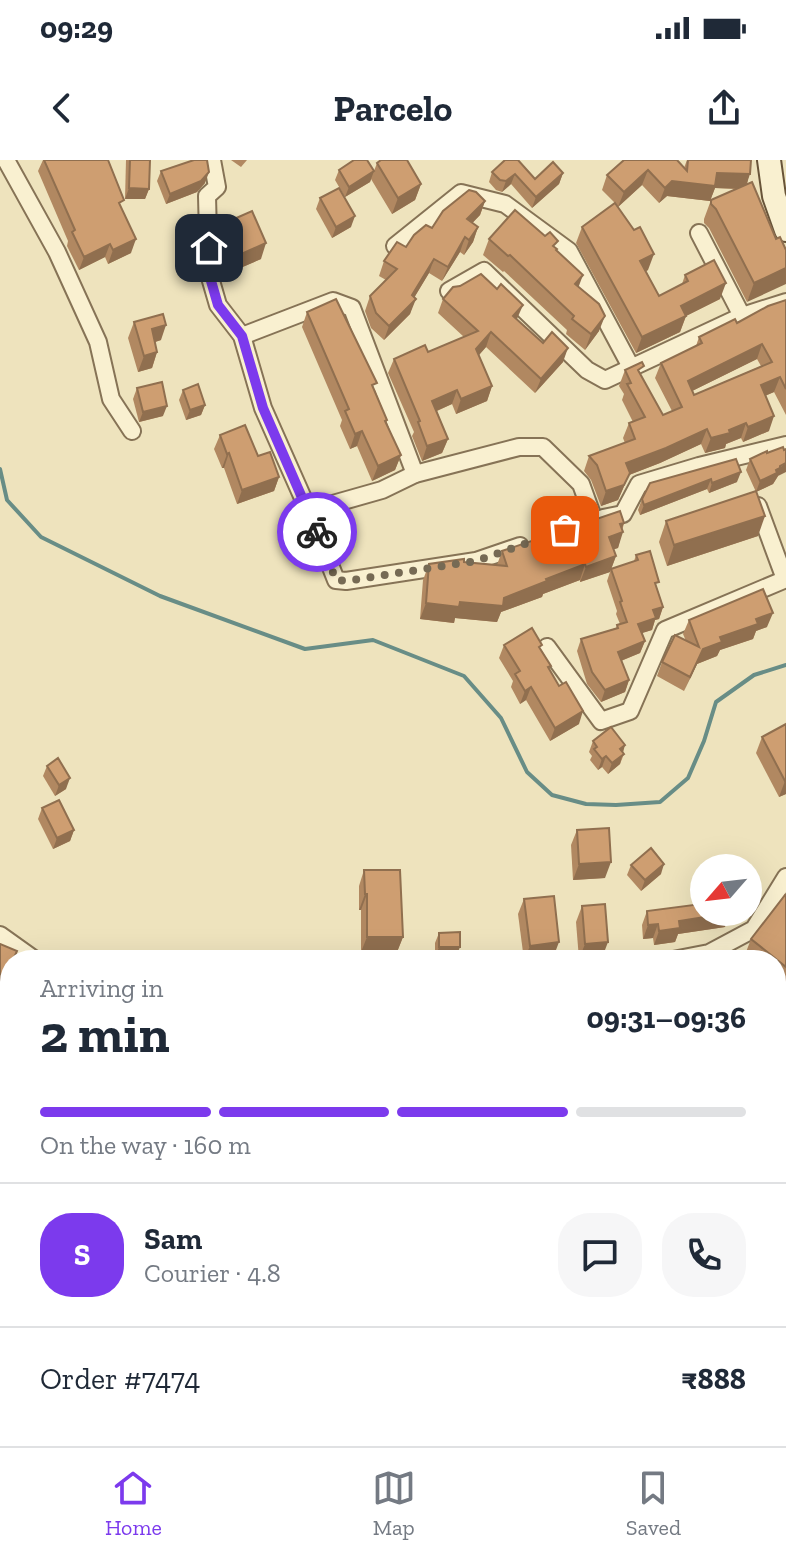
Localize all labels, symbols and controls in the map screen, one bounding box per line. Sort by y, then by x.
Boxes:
text: 09:29 [40,10,113,46]
icon: back [40,86,84,130]
icon: share [702,86,746,130]
text: Parcelo [334,87,452,130]
pin [175,214,243,282]
icon: home [187,226,231,270]
courier [277,492,357,572]
pin [531,496,599,564]
icon: bag [543,508,587,552]
icon: bike [295,510,339,554]
north arrow [690,854,762,926]
map controls [690,854,762,926]
text: Arriving in [40,972,163,1004]
text: 09:31–09:36 [587,1000,746,1036]
text: 2 min [40,1003,170,1065]
text: On the way · 160 m [40,1129,251,1161]
button: chat [558,1213,642,1297]
button: phone [662,1213,746,1297]
text: Sam [144,1221,202,1257]
text: S [74,1237,90,1273]
text: Courier · 4.8 [144,1257,281,1289]
text: Order #7474 [40,1361,200,1397]
text: ₹888 [681,1361,746,1397]
tab: Home [105,1466,162,1541]
tab: Map [372,1466,416,1541]
tab: Saved [626,1466,681,1541]

